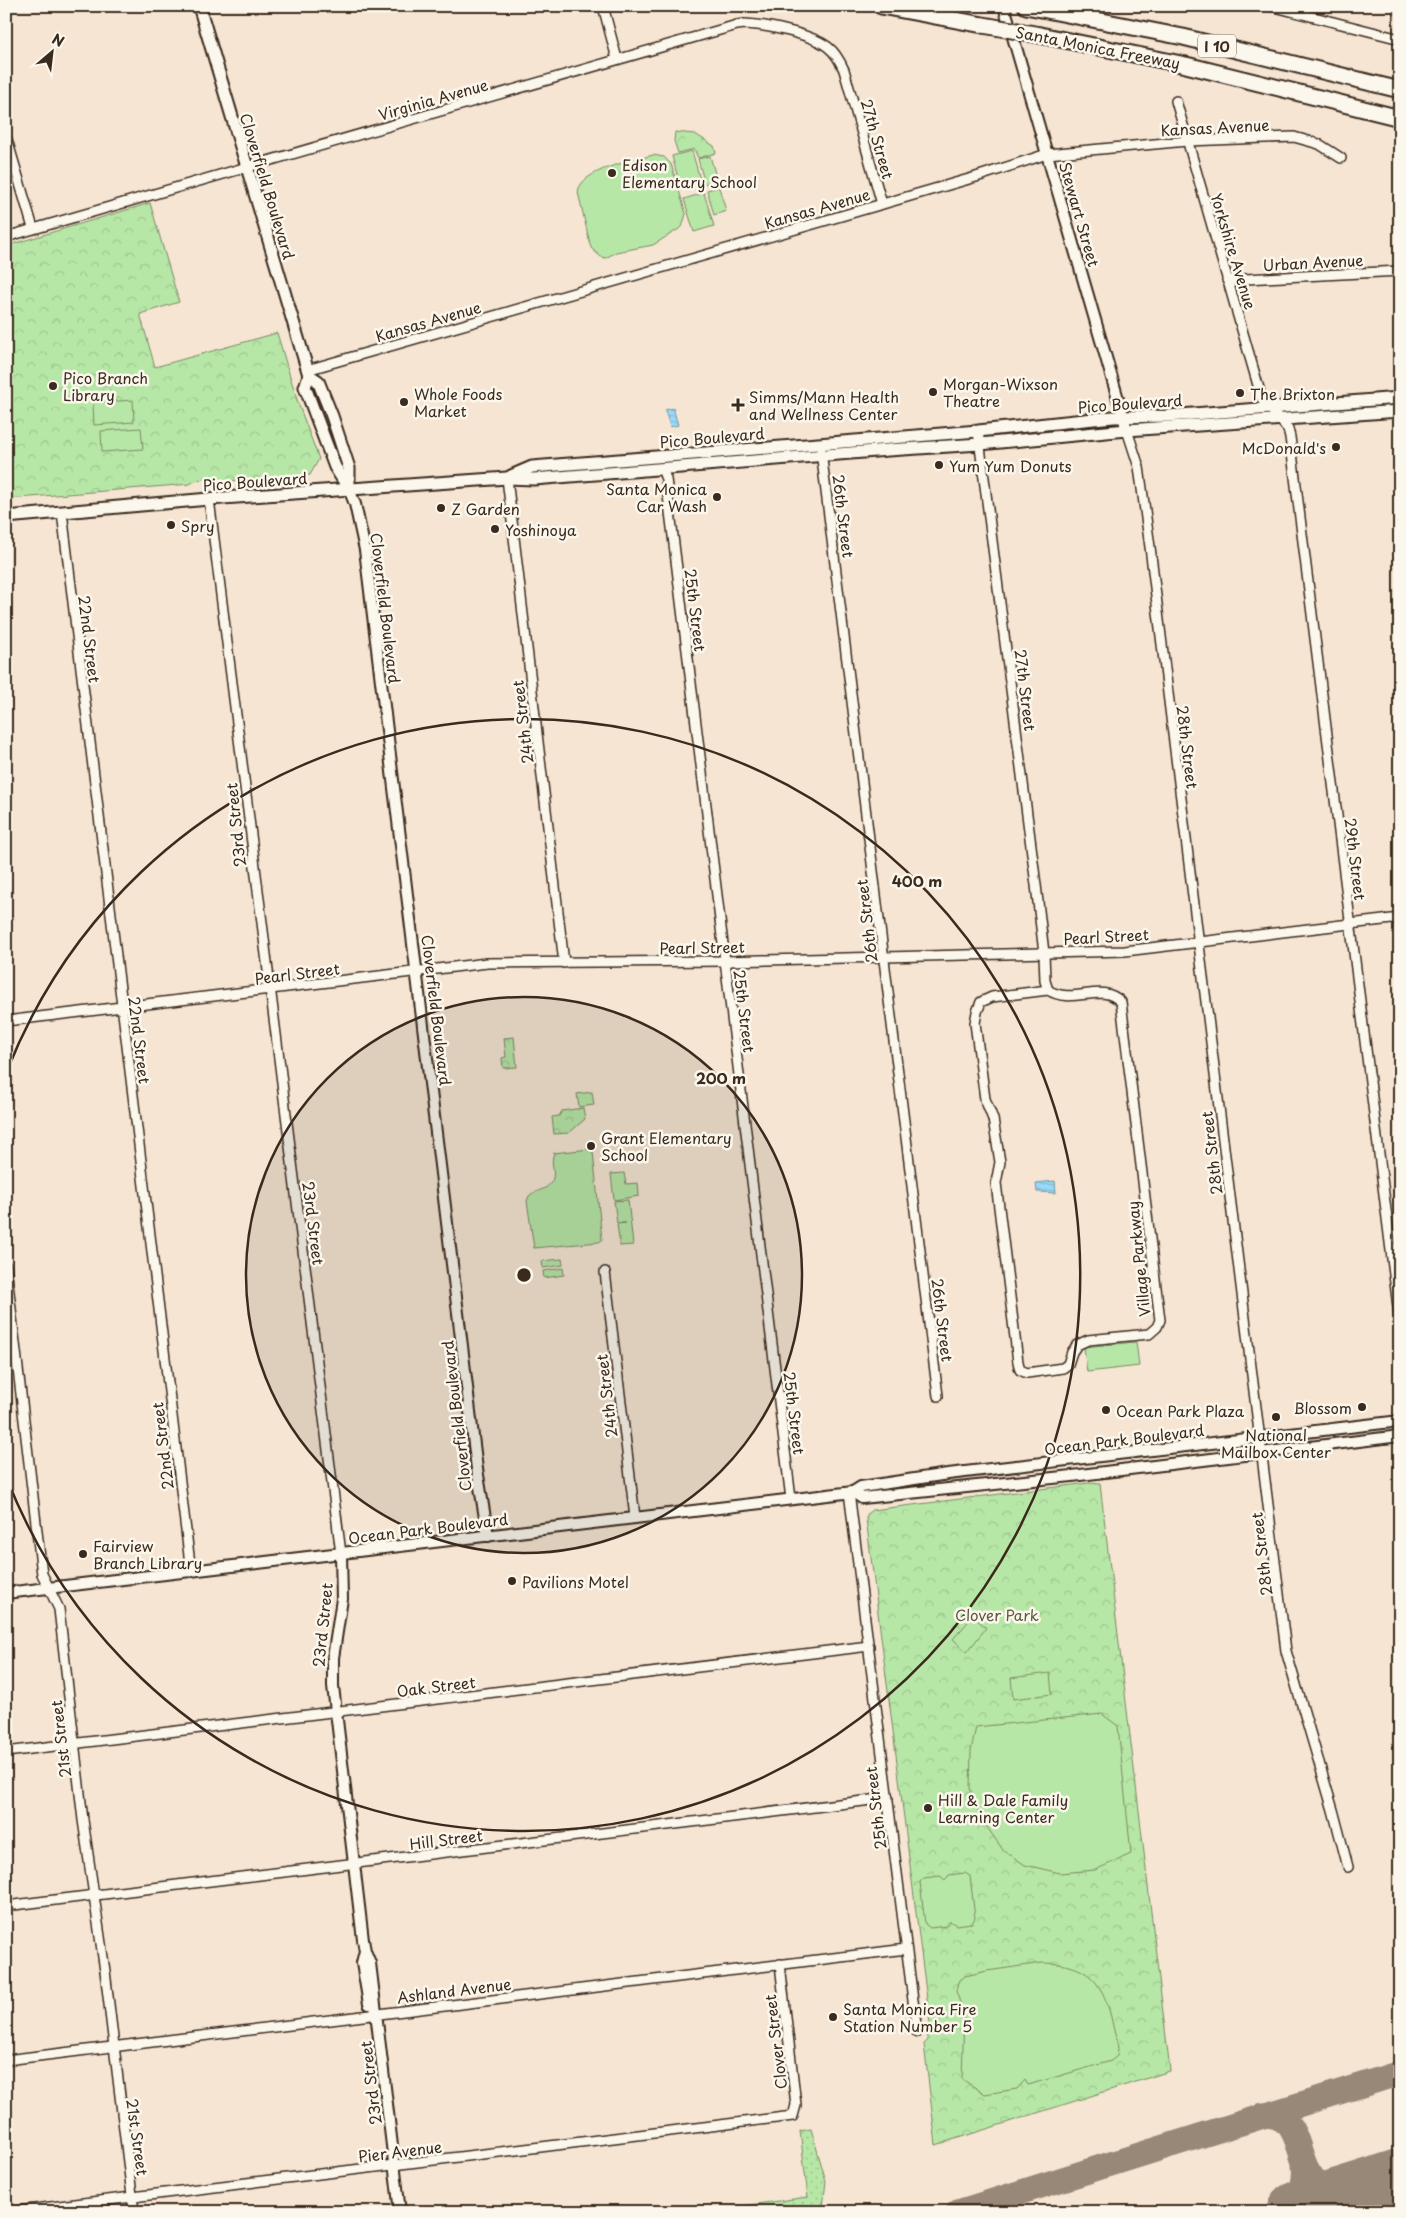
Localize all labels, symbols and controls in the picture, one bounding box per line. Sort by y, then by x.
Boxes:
street label: Santa Monica Freeway [1014,20,1182,74]
north arrow [28,28,78,78]
text: N [49,28,68,52]
road number: I 10 [1198,34,1236,58]
street label: Virginia Avenue [376,72,490,126]
street label: 27th Street [856,96,900,182]
street label: Cloverfield Boulevard [235,110,301,262]
street label: Kansas Avenue [1160,113,1270,141]
place label: Edison Elementary School [622,153,757,193]
street label: Stewart Street [1054,159,1106,269]
marker: Edison Elementary School [606,167,618,179]
street label: Kansas Avenue [761,182,873,234]
street label: Yorkshire Avenue [1205,190,1263,312]
street label: Urban Avenue [1262,248,1364,276]
street label: Kansas Avenue [372,295,484,347]
place label: Pico Branch Library [63,366,148,406]
place label: Morgan-Wixson Theatre [943,372,1058,412]
marker: Pico Branch Library [47,380,59,392]
place label: Whole Foods Market [414,382,503,422]
place label: The Brixton [1250,382,1335,405]
place label: Simms/Mann Health and Wellness Center [749,385,899,425]
marker: Morgan-Wixson Theatre [927,386,939,398]
marker: The Brixton [1234,387,1246,399]
street label: Pico Boulevard [1077,388,1183,418]
marker: Whole Foods Market [398,396,410,408]
marker: Simms/Mann Health and Wellness Center [731,398,745,412]
street label: Pico Boulevard [659,421,765,453]
place label: McDonald's [1242,436,1326,459]
marker: McDonald's [1330,441,1342,453]
place label: Yum Yum Donuts [949,454,1072,477]
marker: Yum Yum Donuts [933,459,945,471]
street label: Pico Boulevard [202,466,308,496]
street label: 26th Street [827,473,861,559]
place label: Santa Monica Car Wash [606,477,708,517]
marker: Santa Monica Car Wash [711,491,723,503]
place label: Z Garden [451,497,520,520]
marker: Z Garden [435,502,447,514]
place label: Spry [181,514,214,537]
place label: Yoshinoya [505,518,577,541]
marker: Spry [165,519,177,531]
marker: Yoshinoya [489,523,501,535]
street label: Cloverfield Boulevard [365,531,407,685]
street label: 25th Street [680,567,712,653]
street label: 22nd Street [73,594,107,684]
street label: 27th Street [1010,648,1042,732]
street label: 24th Street [505,679,539,765]
street label: 28th Street [1171,704,1205,790]
street label: 23rd Street [219,782,251,868]
street label: 29th Street [1340,817,1372,901]
text: 400 m [892,869,942,892]
street label: 26th Street [849,878,883,964]
street label: Pearl Street [1063,922,1149,950]
street label: Cloverfield Boulevard [416,933,458,1087]
street label: Pearl Street [659,935,745,959]
street label: Pearl Street [253,956,341,990]
street label: 25th Street [729,968,761,1054]
street label: 22nd Street [123,995,157,1085]
text: 200 m [696,1066,746,1089]
street label: 28th Street [1194,1110,1228,1196]
place label: Grant Elementary School [601,1126,732,1166]
marker: Grant Elementary School [585,1140,597,1152]
street label: 23rd Street [297,1180,331,1266]
street label: Village Parkway [1121,1200,1155,1318]
centre of rings [515,1266,533,1284]
street label: 26th Street [926,1277,960,1363]
street label: Cloverfield Boulevard [435,1339,477,1493]
street label: 24th Street [589,1353,623,1439]
street label: 25th Street [779,1370,811,1456]
place label: Blossom [1293,1396,1352,1419]
place label: Ocean Park Plaza [1116,1399,1245,1422]
street label: 22nd Street [145,1401,179,1491]
marker: Blossom [1356,1401,1368,1413]
marker: Ocean Park Plaza [1100,1404,1112,1416]
marker: National Mailbox Center [1270,1411,1282,1423]
street label: Ocean Park Boulevard [1043,1418,1205,1460]
place label: National Mailbox Center [1221,1423,1331,1463]
street label: Ocean Park Boulevard [347,1507,509,1549]
street label: 28th Street [1244,1511,1278,1597]
place label: Fairview Branch Library [93,1534,202,1574]
marker: Fairview Branch Library [77,1548,89,1560]
place label: Pavilions Motel [522,1570,629,1593]
marker: Pavilions Motel [506,1575,518,1587]
street label: 23rd Street [306,1582,338,1668]
park label: Clover Park [955,1603,1039,1626]
street label: Oak Street [395,1670,477,1702]
street label: 21st Street [44,1699,76,1779]
street label: 25th Street [859,1765,891,1851]
place label: Hill & Dale Family Learning Center [938,1788,1068,1828]
marker: Hill & Dale Family Learning Center [922,1802,934,1814]
street label: Hill Street [408,1823,484,1855]
street label: Ashland Avenue [396,1972,512,2008]
street label: Clover Street [758,1993,792,2091]
place label: Santa Monica Fire Station Number 5 [843,1997,976,2037]
marker: Santa Monica Fire Station Number 5 [827,2011,839,2023]
street label: 23rd Street [353,2040,387,2126]
street label: 21st Street [121,2097,155,2177]
street label: Pier Avenue [357,2134,443,2168]

